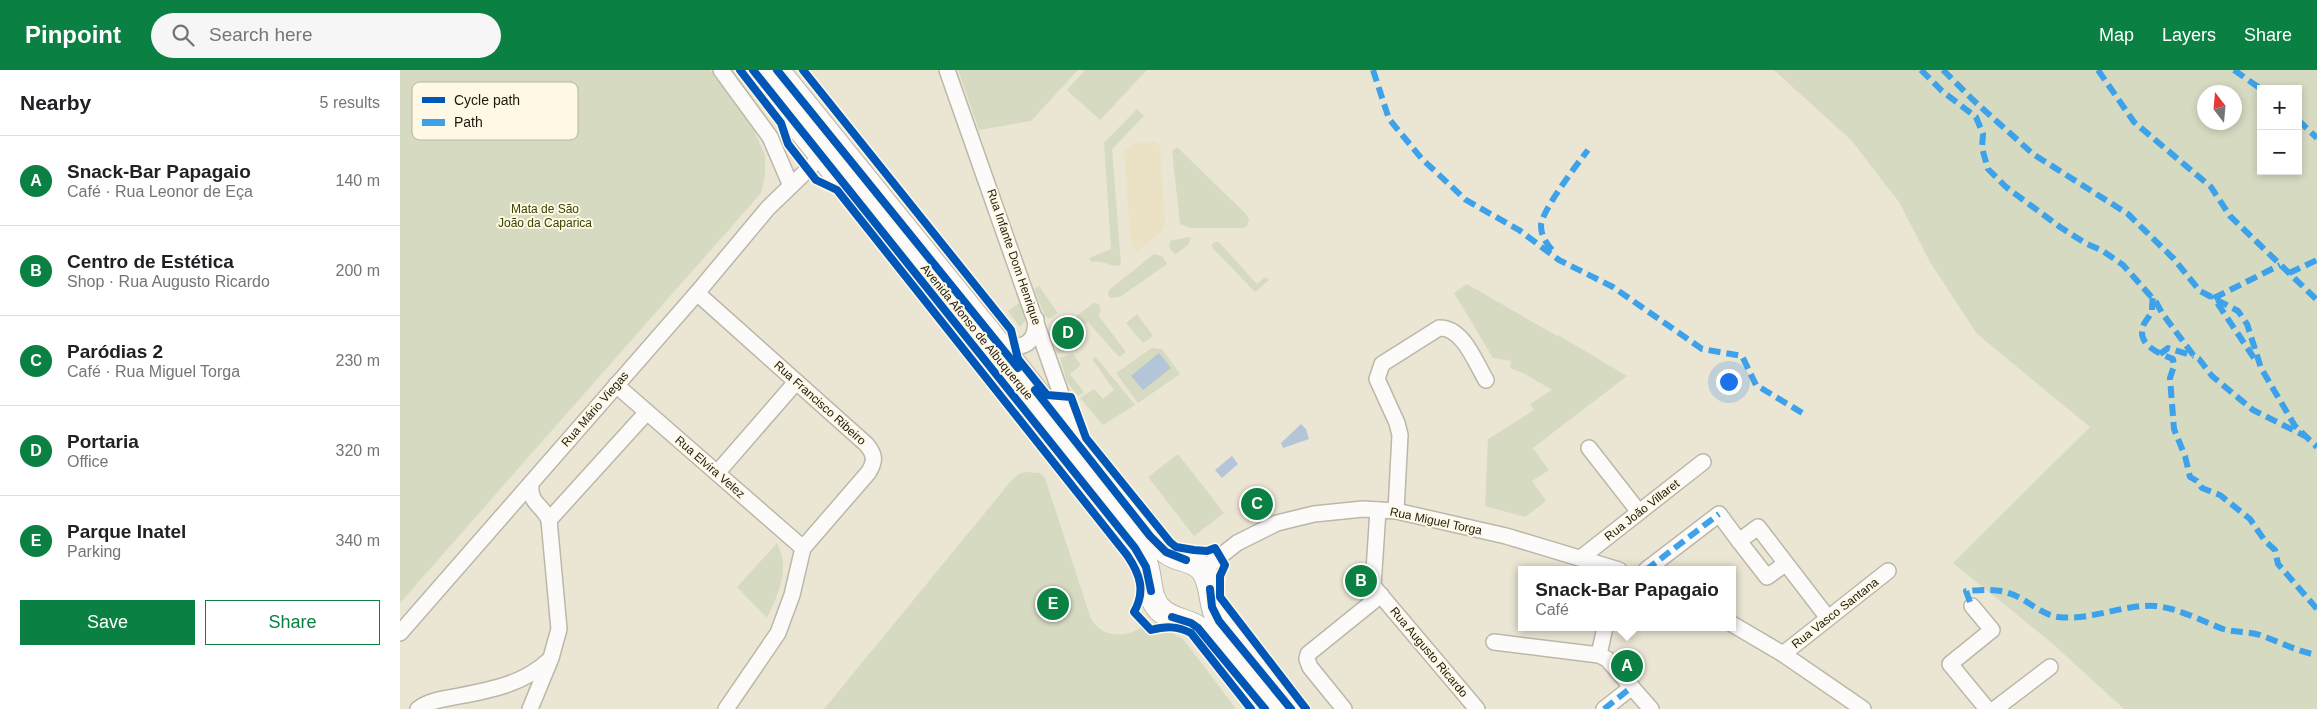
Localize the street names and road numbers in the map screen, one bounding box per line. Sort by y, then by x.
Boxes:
street label: Rua Infante Dom Henrique [984,187,1044,327]
street label: Avenida Afonso de Albuquerque [918,261,1036,403]
street label: Rua Francisco Ribeiro [771,358,869,448]
street label: Rua Mário Viegas [558,368,632,450]
street label: Rua Elvira Velez [672,433,748,501]
street label: Rua João Villaret [1602,476,1683,544]
street label: Rua Miguel Torga [1389,504,1484,538]
street label: Rua Vasco Santana [1789,575,1881,651]
street label: Rua Augusto Ricardo [1387,604,1471,700]

